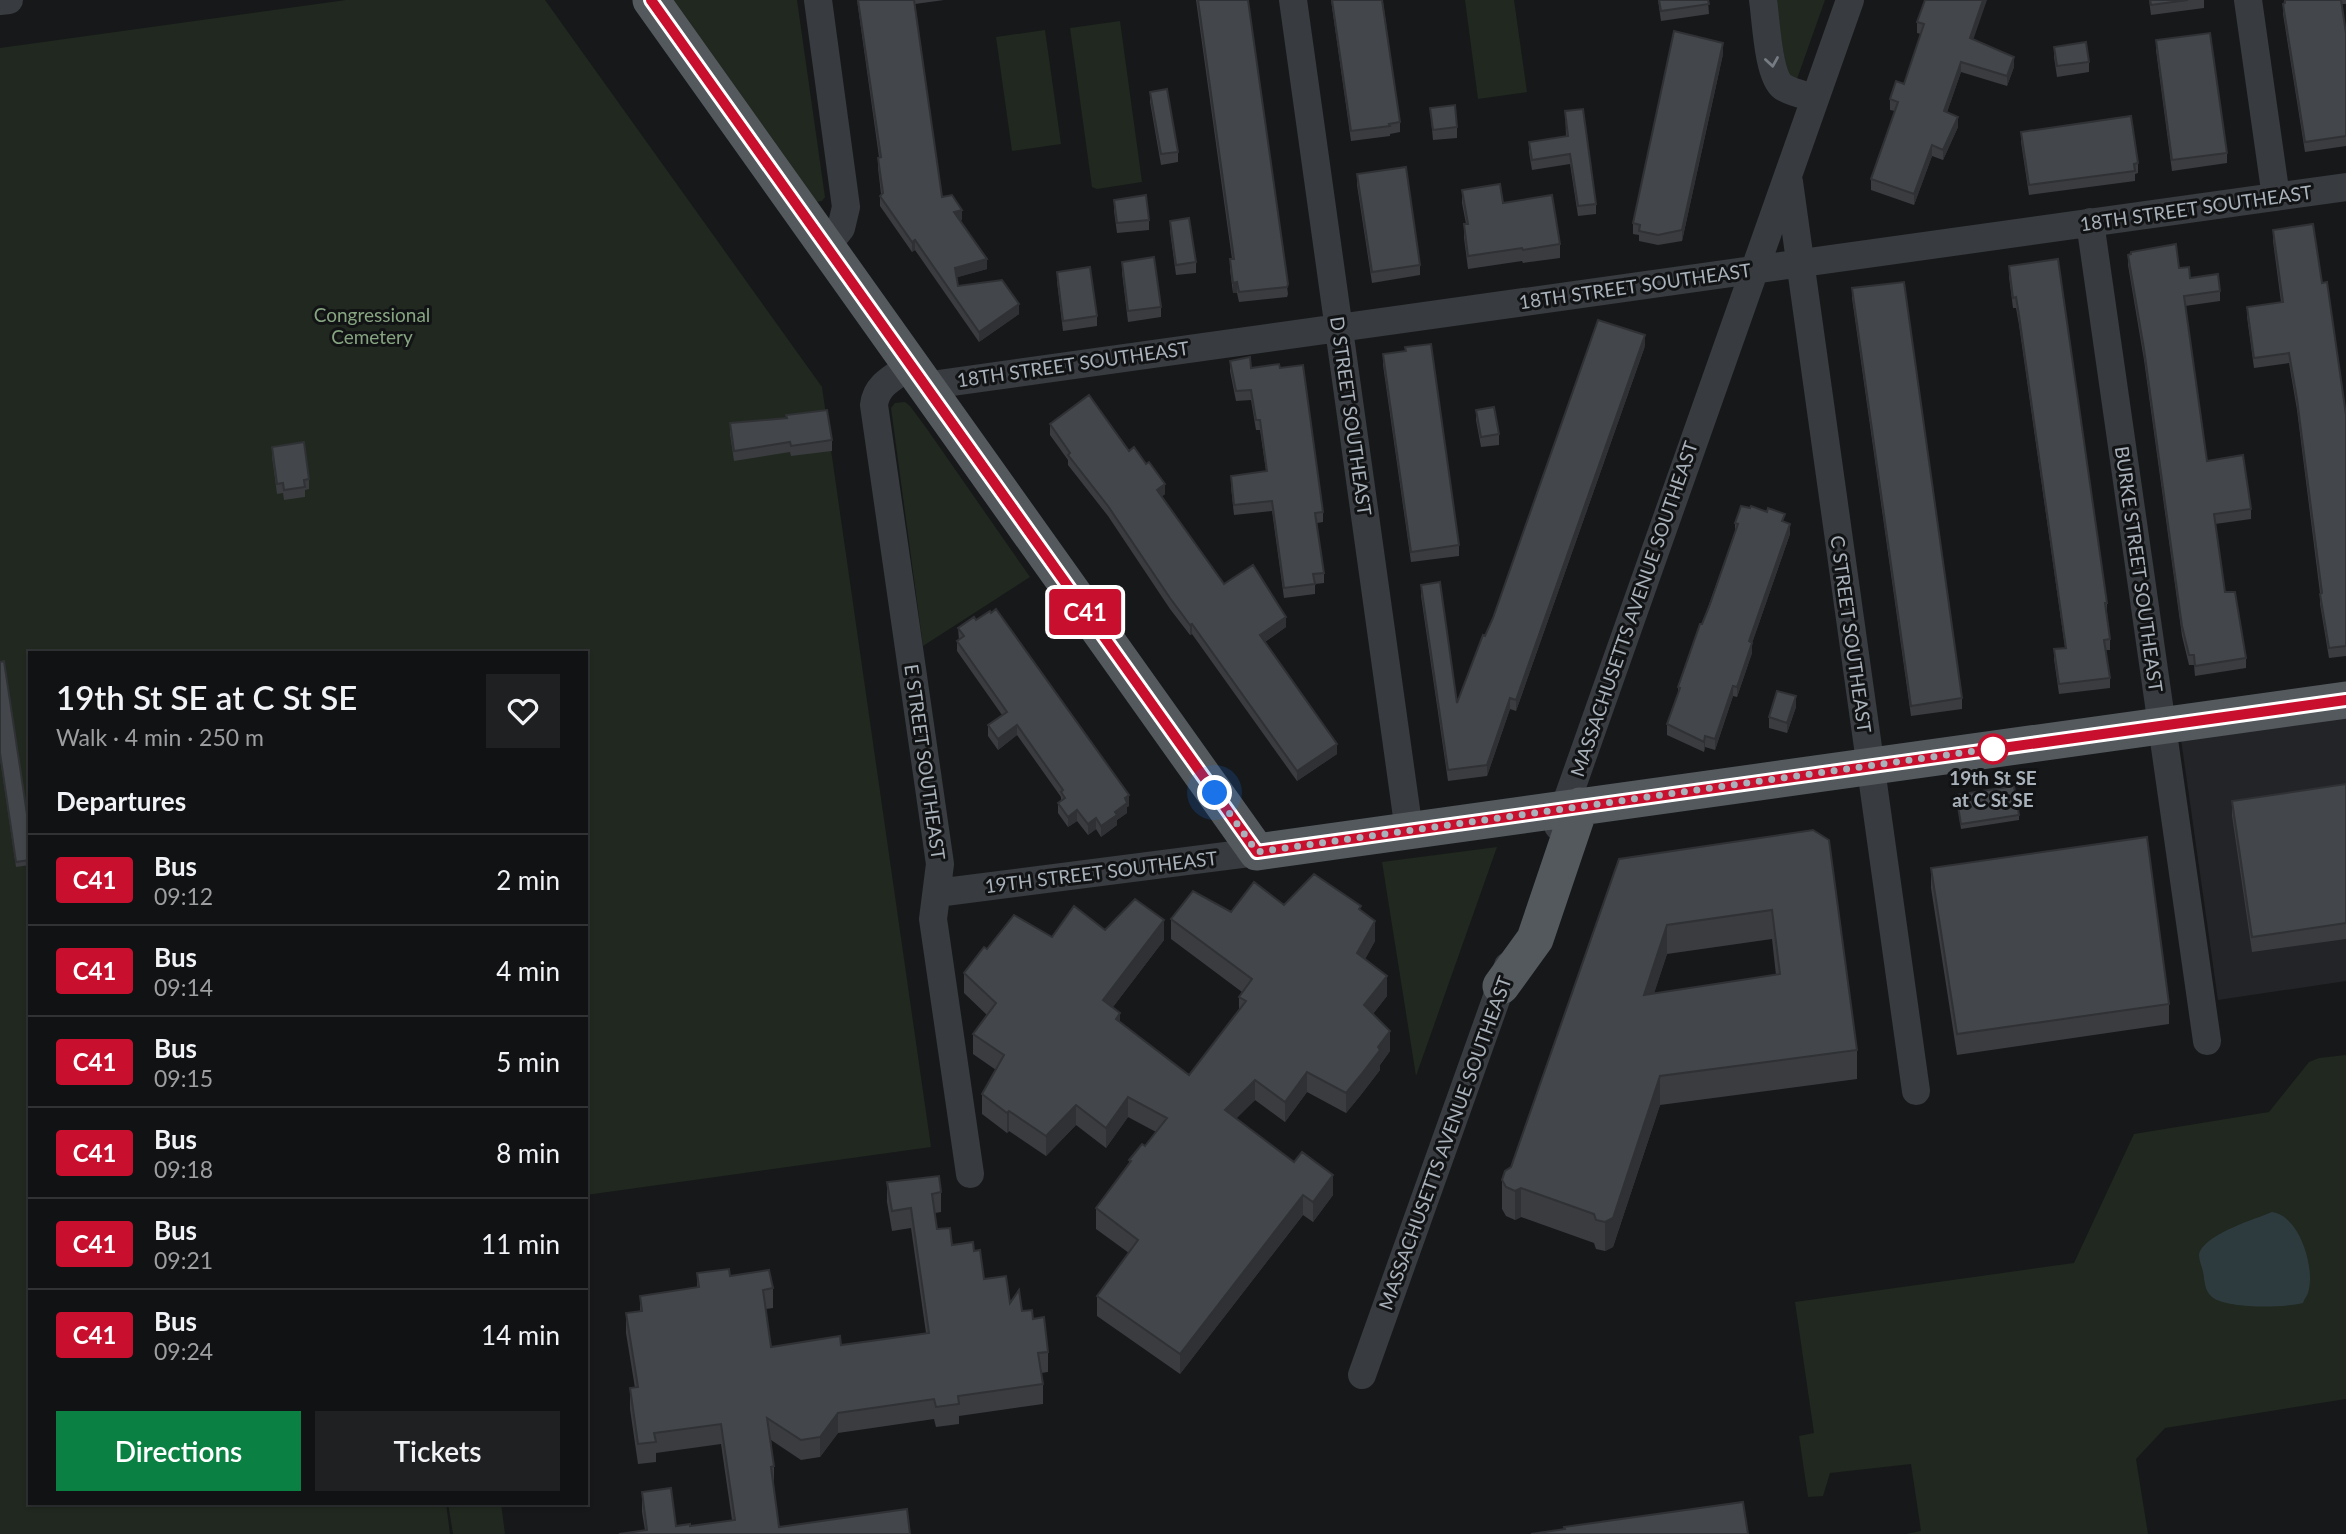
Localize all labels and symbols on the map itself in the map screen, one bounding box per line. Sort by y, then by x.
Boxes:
one-way arrow [1764,56,1779,68]
street label: 18TH STREET SOUTHEAST [2078,180,2313,235]
street label: 18TH STREET SOUTHEAST [1517,258,1752,313]
park label: Congressional Cemetery [314,303,430,348]
street label: D STREET SOUTHEAST [1326,315,1377,517]
street label: 18TH STREET SOUTHEAST [955,336,1190,391]
street label: MASSACHUSETTS AVENUE SOUTHEAST [1565,438,1702,780]
street label: BURKE STREET SOUTHEAST [2111,445,2168,693]
street label: C STREET SOUTHEAST [1826,534,1877,734]
line badge: C41 [1045,589,1125,635]
street label: E STREET SOUTHEAST [900,663,951,861]
marker: 19th St SE at C St SE [1978,734,2008,764]
place label: 19th St SE at C St SE [1949,766,2037,811]
your location [1197,775,1232,810]
street label: 19TH STREET SOUTHEAST [983,846,1219,897]
street label: MASSACHUSETTS AVENUE SOUTHEAST [1373,973,1516,1313]

